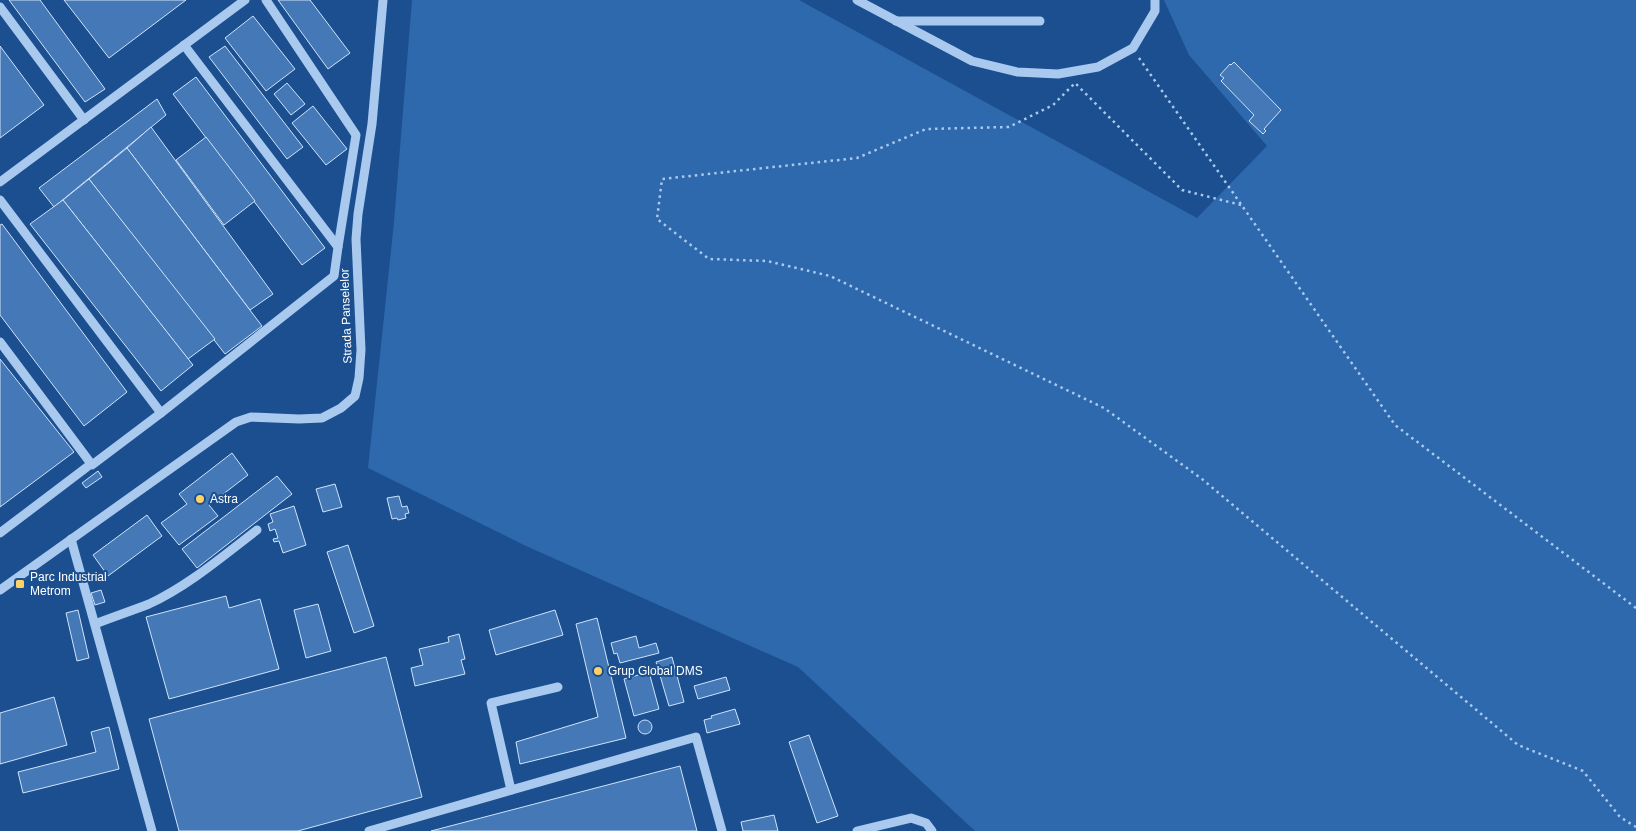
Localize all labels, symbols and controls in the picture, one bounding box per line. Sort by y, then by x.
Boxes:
street label: Strada Panselelor [337,268,355,364]
place label: Astra [210,492,238,506]
marker: Astra [194,493,206,505]
place label: Parc Industrial Metrom [30,570,107,598]
marker: Parc Industrial Metrom [14,578,26,590]
place label: Grup Global DMS [608,664,703,678]
marker: Grup Global DMS [592,665,604,677]

